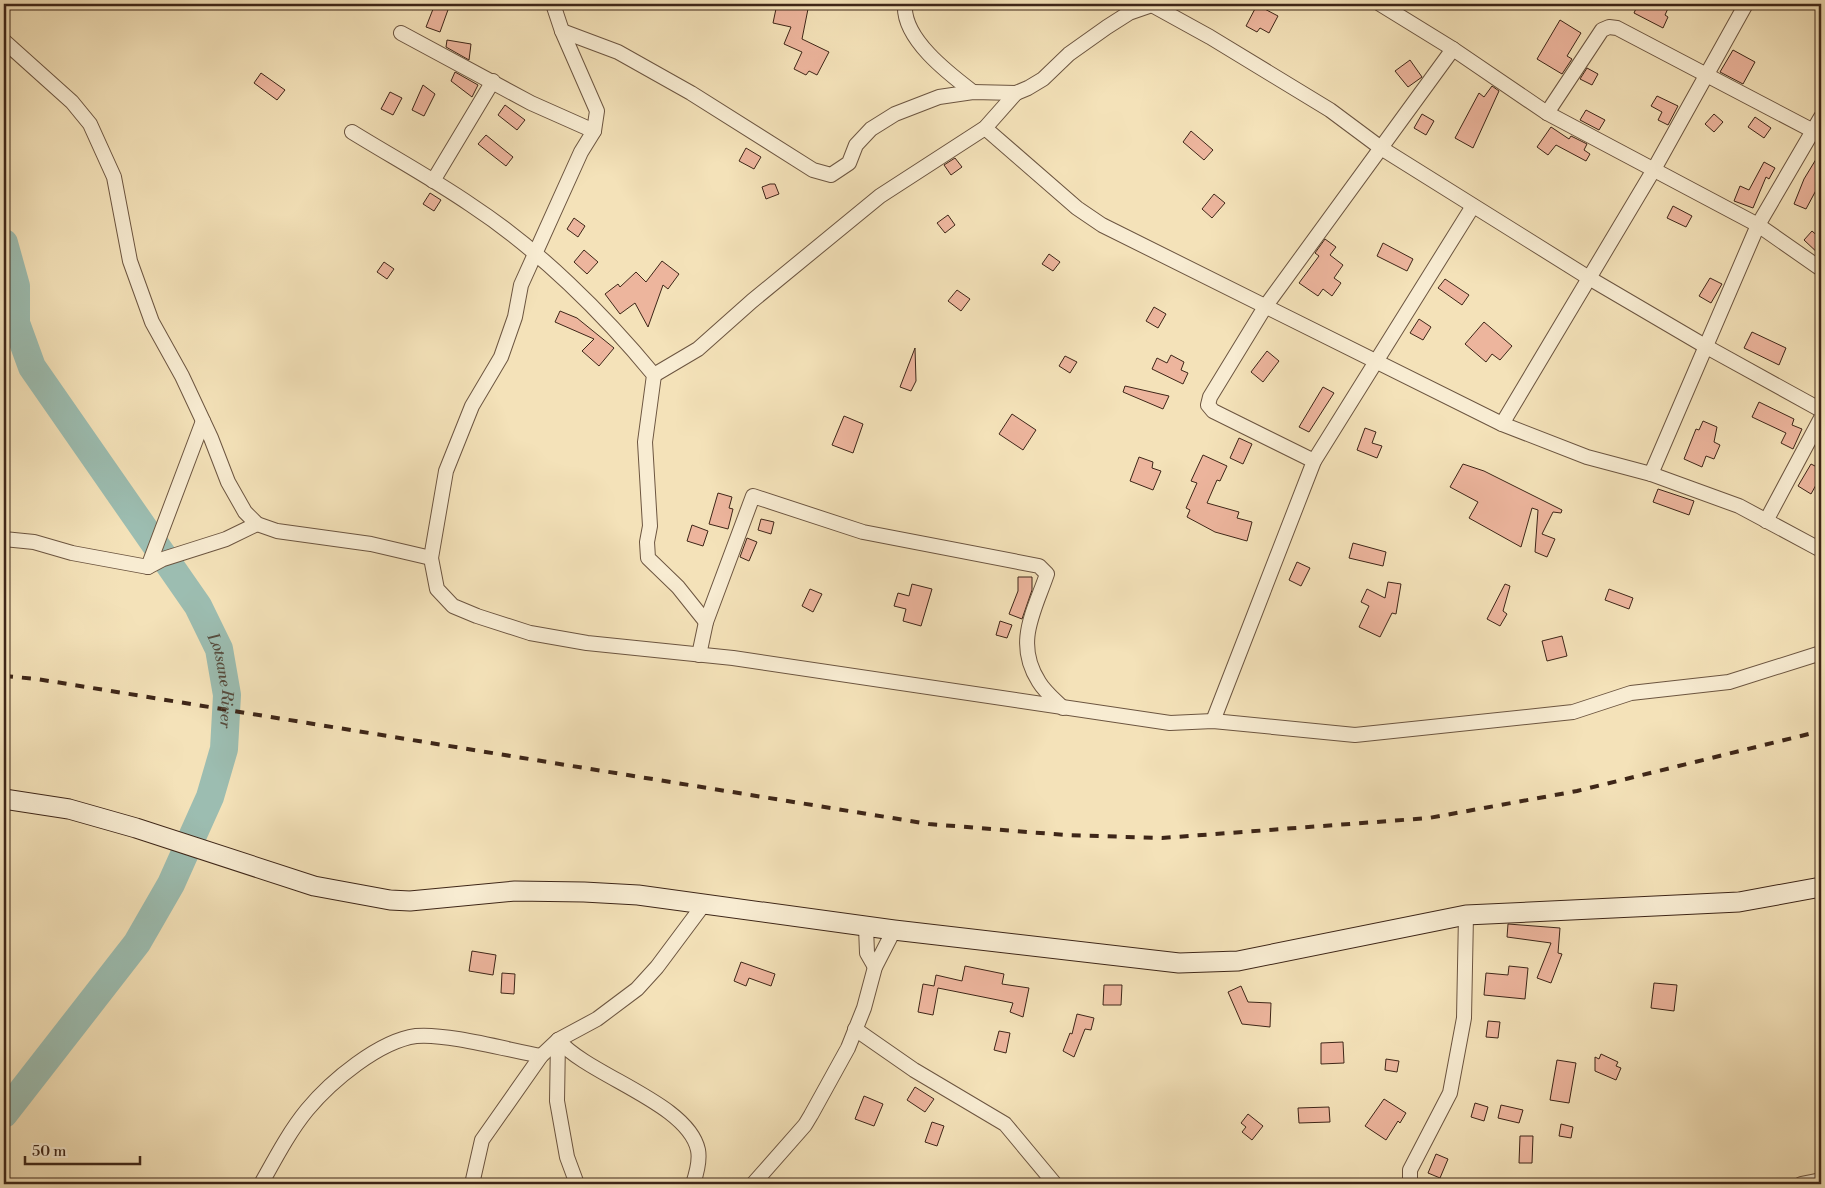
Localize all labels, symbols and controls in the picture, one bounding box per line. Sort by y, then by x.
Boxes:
water label: Lotsane River [202,629,237,730]
scale bar [25,1133,140,1165]
text: 50 m [32,1142,66,1161]

